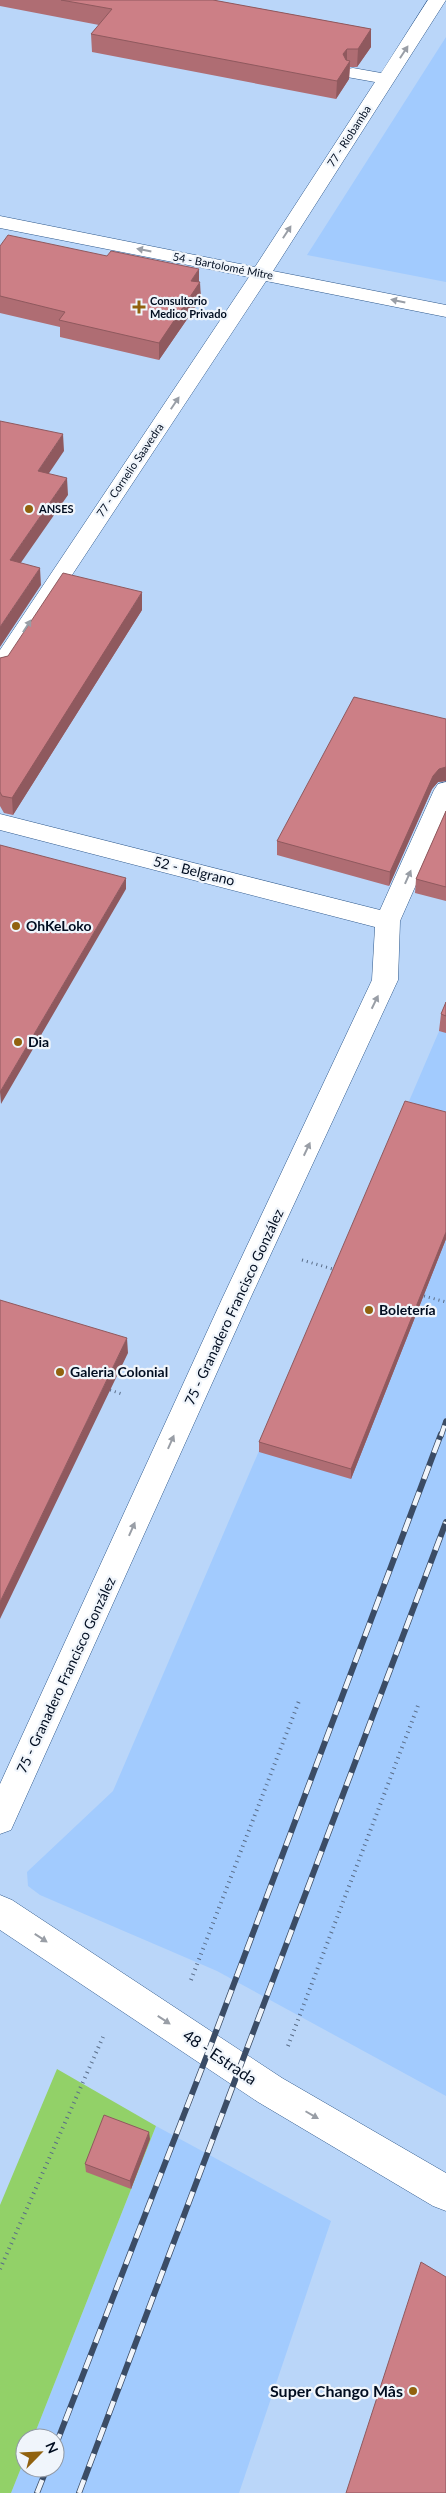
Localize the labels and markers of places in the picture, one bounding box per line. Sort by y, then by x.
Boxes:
place label: Consultorio Medico Privado [150,294,227,320]
marker: Consultorio Medico Privado [132,300,146,314]
place label: ANSES [38,502,74,515]
marker: ANSES [23,503,35,515]
place label: OhKeLoko [26,917,91,934]
marker: OhKeLoko [10,920,22,932]
place label: Dia [28,1033,49,1050]
marker: Dia [12,1036,24,1048]
place label: Boletería [379,1301,436,1318]
marker: Boletería [363,1304,375,1316]
place label: Galeria Colonial [70,1363,168,1380]
marker: Galeria Colonial [54,1366,66,1378]
place label: Super Chango Mâs [270,2381,403,2400]
marker: Super Chango Mâs [407,2385,419,2397]

